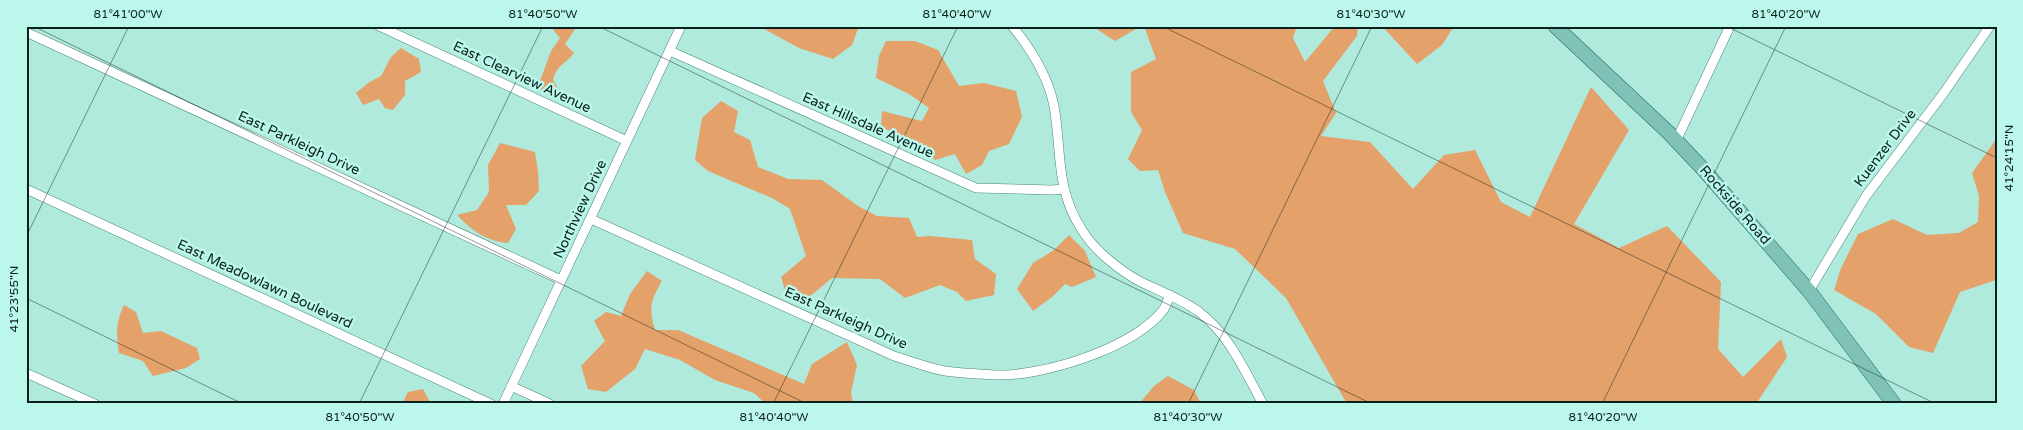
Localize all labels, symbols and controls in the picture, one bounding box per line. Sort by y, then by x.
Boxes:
text: 81°41'00"W [93,7,163,21]
text: 81°40'50"W [508,7,578,21]
text: 81°40'40"W [922,7,992,21]
text: 81°40'30"W [1336,7,1406,21]
text: 81°40'20"W [1751,7,1821,21]
street label: East Clearview Avenue [450,38,594,116]
street label: East Hillsdale Avenue [800,88,936,162]
street label: Kuenzer Drive [1850,106,1920,190]
street label: East Parkleigh Drive [235,107,363,179]
text: 41°24'15"N [2002,125,2016,192]
street label: Northview Drive [550,157,610,261]
street label: Rockside Road [1696,162,1774,248]
street label: East Meadowlawn Boulevard [175,236,355,332]
text: 41°23'55"N [7,266,21,333]
street label: East Parkleigh Drive [782,283,910,353]
text: 81°40'50"W [325,410,395,424]
text: 81°40'40"W [739,410,809,424]
text: 81°40'30"W [1153,410,1223,424]
text: 81°40'20"W [1568,410,1638,424]

